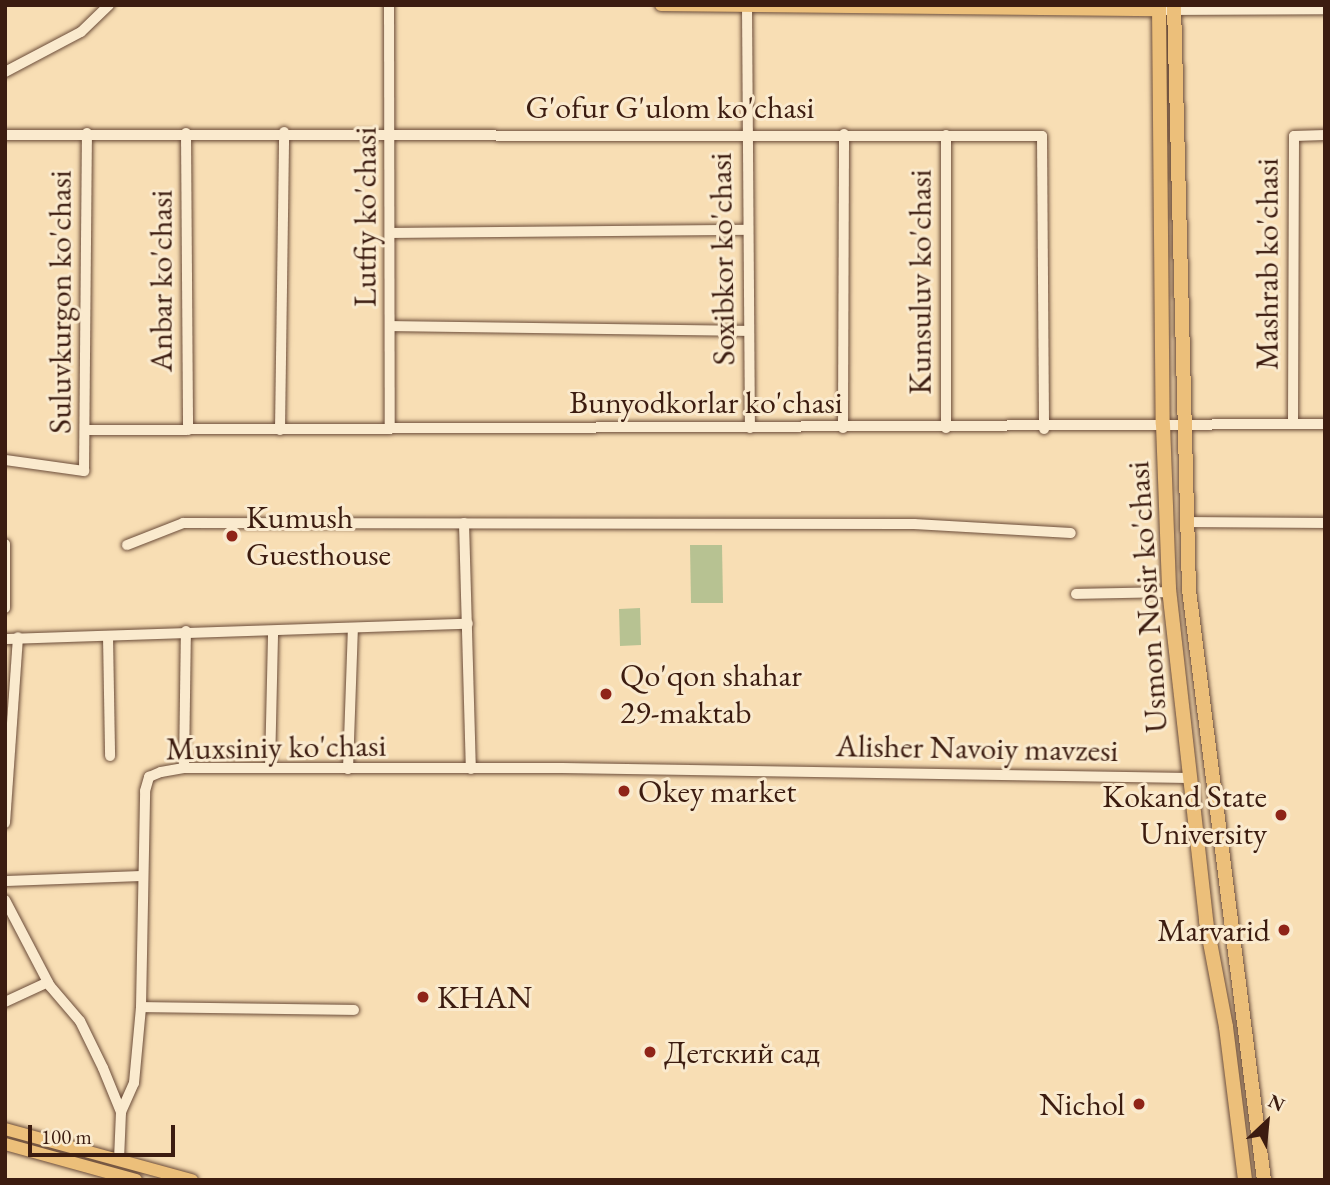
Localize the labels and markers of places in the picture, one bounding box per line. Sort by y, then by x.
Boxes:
place label: Kumush Guesthouse [246,499,391,574]
marker: Kumush Guesthouse [224,528,240,544]
place label: Qo'qon shahar 29-maktab [620,657,802,732]
marker: Qo'qon shahar 29-maktab [598,686,614,702]
place label: Okey market [638,772,796,810]
place label: Kokand State University [1102,778,1267,853]
marker: Okey market [616,783,632,799]
marker: Kokand State University [1273,807,1289,823]
place label: Marvarid [1157,911,1270,949]
marker: Marvarid [1276,922,1292,938]
place label: KHAN [437,978,532,1016]
marker: KHAN [415,989,431,1005]
place label: Детский сад [664,1033,820,1071]
marker: Детский сад [642,1044,658,1060]
place label: Nichol [1039,1085,1125,1123]
marker: Nichol [1131,1096,1147,1112]

